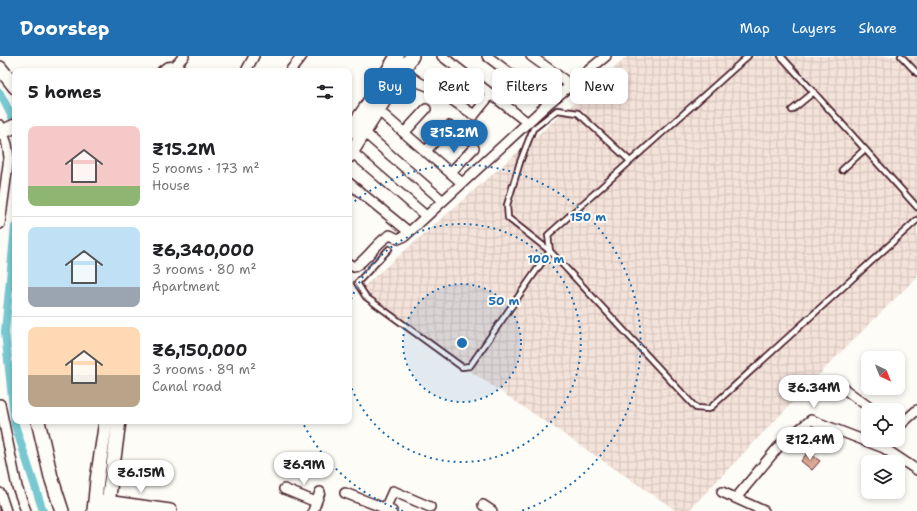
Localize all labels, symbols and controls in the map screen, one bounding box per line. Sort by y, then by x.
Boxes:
text: Doorstep [20,16,109,41]
text: Map [740,19,770,37]
text: Layers [792,19,836,37]
text: Share [858,19,897,37]
chip: Buy [364,68,416,104]
chip: Rent [424,68,484,104]
chip: Filters [492,68,562,104]
chip: New [570,68,628,104]
text: 5 homes [28,81,101,103]
icon: filters [314,81,336,103]
pin: ₹15.2M [421,120,487,154]
text: ₹15.2M [430,124,478,141]
text: ₹15.2M [152,138,216,160]
icon: home [60,142,108,190]
text: 5 rooms · 173 m² [152,160,259,177]
text: House [152,177,190,194]
text: 150 m [570,209,606,225]
text: ₹6,340,000 [152,239,254,261]
icon: home [60,243,108,291]
text: 100 m [528,251,565,267]
text: 3 rooms · 80 m² [152,261,256,278]
text: Apartment [152,278,220,295]
text: 50 m [489,293,520,309]
centre of rings [455,336,469,350]
text: ₹6,150,000 [152,339,247,361]
icon: home [60,343,108,391]
north arrow [861,351,905,395]
map controls [861,351,905,499]
text: 3 rooms · 89 m² [152,361,256,378]
pin: ₹6.34M [781,375,847,409]
text: Canal road [152,378,222,395]
text: ₹6.34M [788,379,840,396]
button: locate [861,403,905,447]
pin: ₹12.4M [777,427,843,461]
text: ₹12.4M [786,431,834,448]
pin: ₹6.9M [276,452,332,486]
button: layers [861,455,905,499]
text: ₹6.9M [283,456,325,473]
pin: ₹6.15M [108,460,174,494]
text: ₹6.15M [117,464,165,481]

